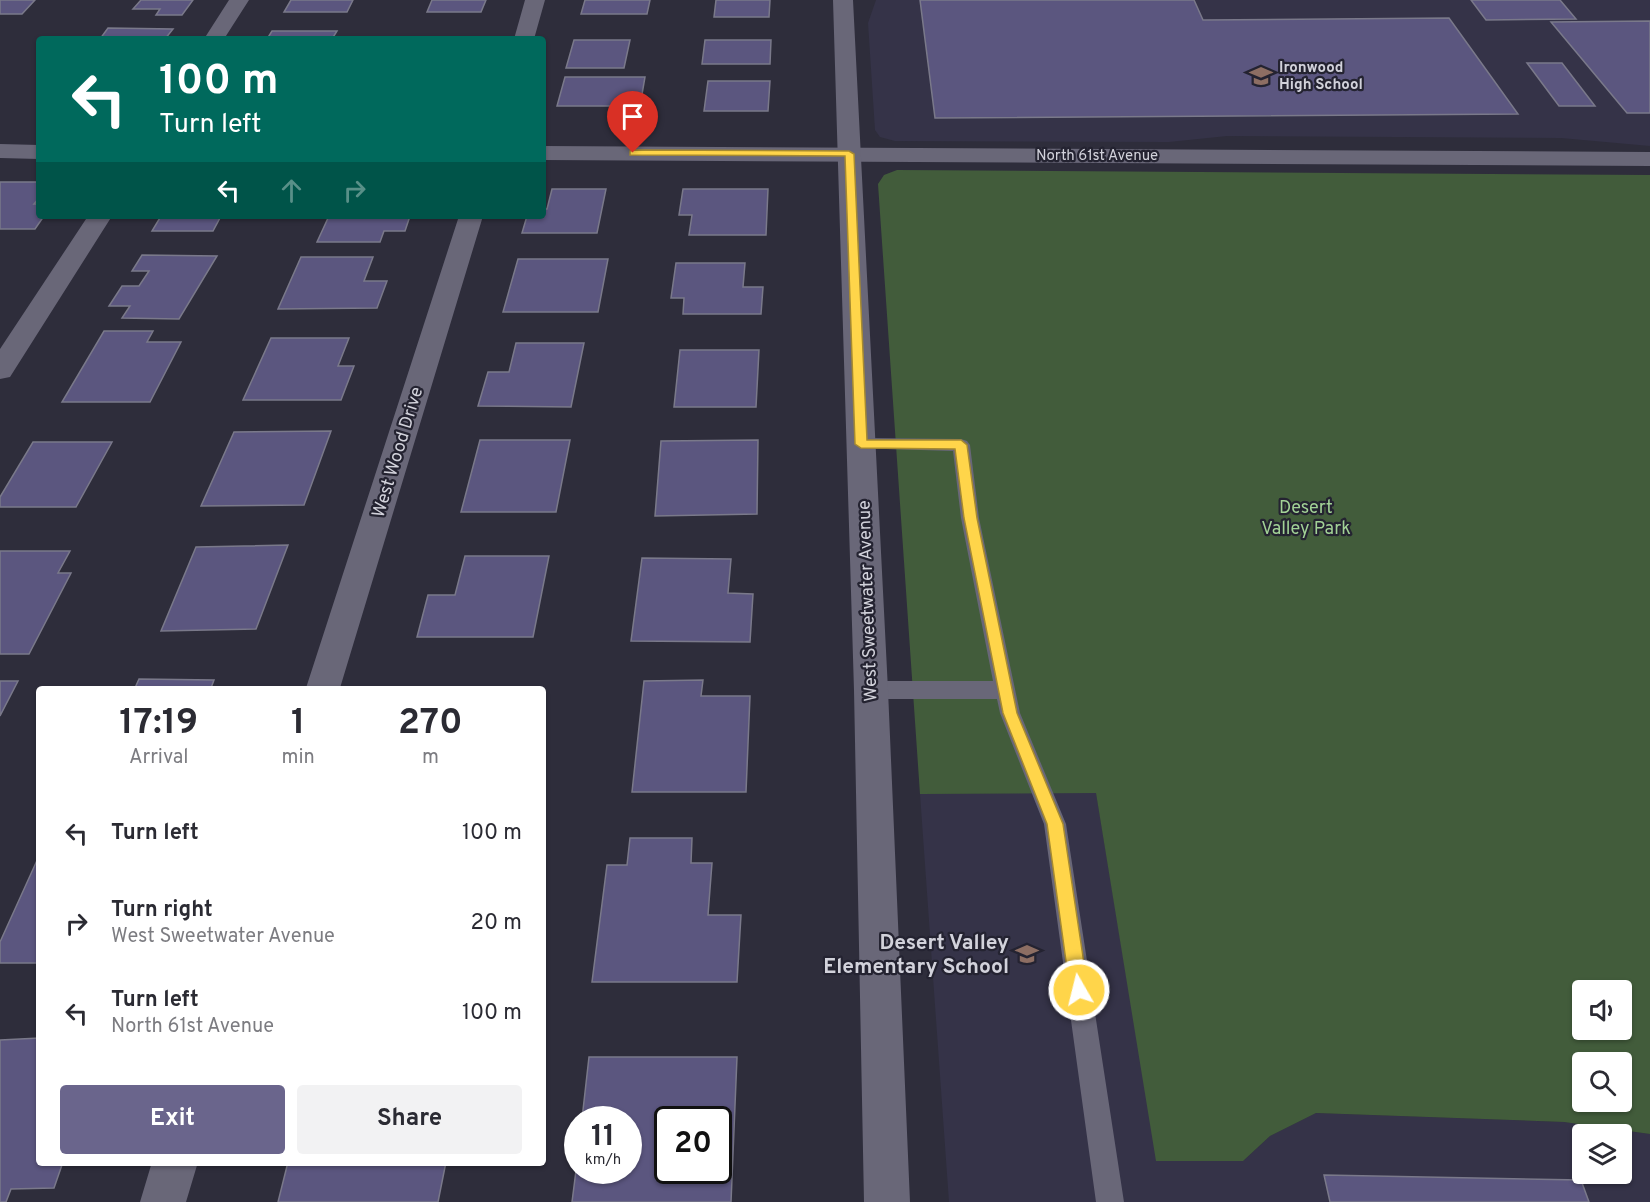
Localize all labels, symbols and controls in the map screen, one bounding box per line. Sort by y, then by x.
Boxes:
text: 100 m [159,56,278,109]
place label: Ironwood High School [1279,59,1363,95]
icon: left [60,60,138,138]
school or university icon: Ironwood High School [1248,63,1274,89]
pin [607,91,658,153]
icon: arrive [616,100,649,133]
text: Turn left [159,108,261,142]
street label: North 61st Avenue [1036,147,1158,166]
icon: left [212,174,245,207]
icon: ahead [275,174,308,207]
icon: right [338,174,371,207]
street label: West Wood Drive [368,384,429,521]
park label: Desert Valley Park [1261,497,1351,541]
street label: West Sweetwater Avenue [853,500,884,702]
text: 17:19 [119,701,198,747]
text: 1 [291,701,305,747]
text: 270 [398,701,463,747]
text: Arrival [129,745,189,771]
text: min [281,745,315,771]
text: m [422,745,439,771]
icon: left [60,817,93,850]
text: Turn left [111,820,199,847]
text: 100 m [462,820,522,847]
text: Turn right [111,897,213,924]
icon: right [60,907,93,940]
text: 20 m [471,910,522,937]
text: West Sweetwater Avenue [111,924,335,950]
place label: Desert Valley Elementary School [823,930,1009,981]
school or university icon: Desert Valley Elementary School [1014,941,1040,967]
position arrow [1047,958,1111,1022]
map controls [1572,980,1632,1184]
button: sound [1572,980,1632,1040]
text: Turn left [111,987,199,1014]
icon: left [60,997,93,1030]
text: 100 m [462,1000,522,1027]
text: North 61st Avenue [111,1014,274,1040]
button: search [1572,1052,1632,1112]
button: Exit [60,1085,285,1154]
button: Share [297,1085,522,1154]
speed limit sign: 20 [654,1106,732,1184]
text: 11 [591,1119,615,1156]
button: layers [1572,1124,1632,1184]
text: km/h [585,1151,621,1170]

